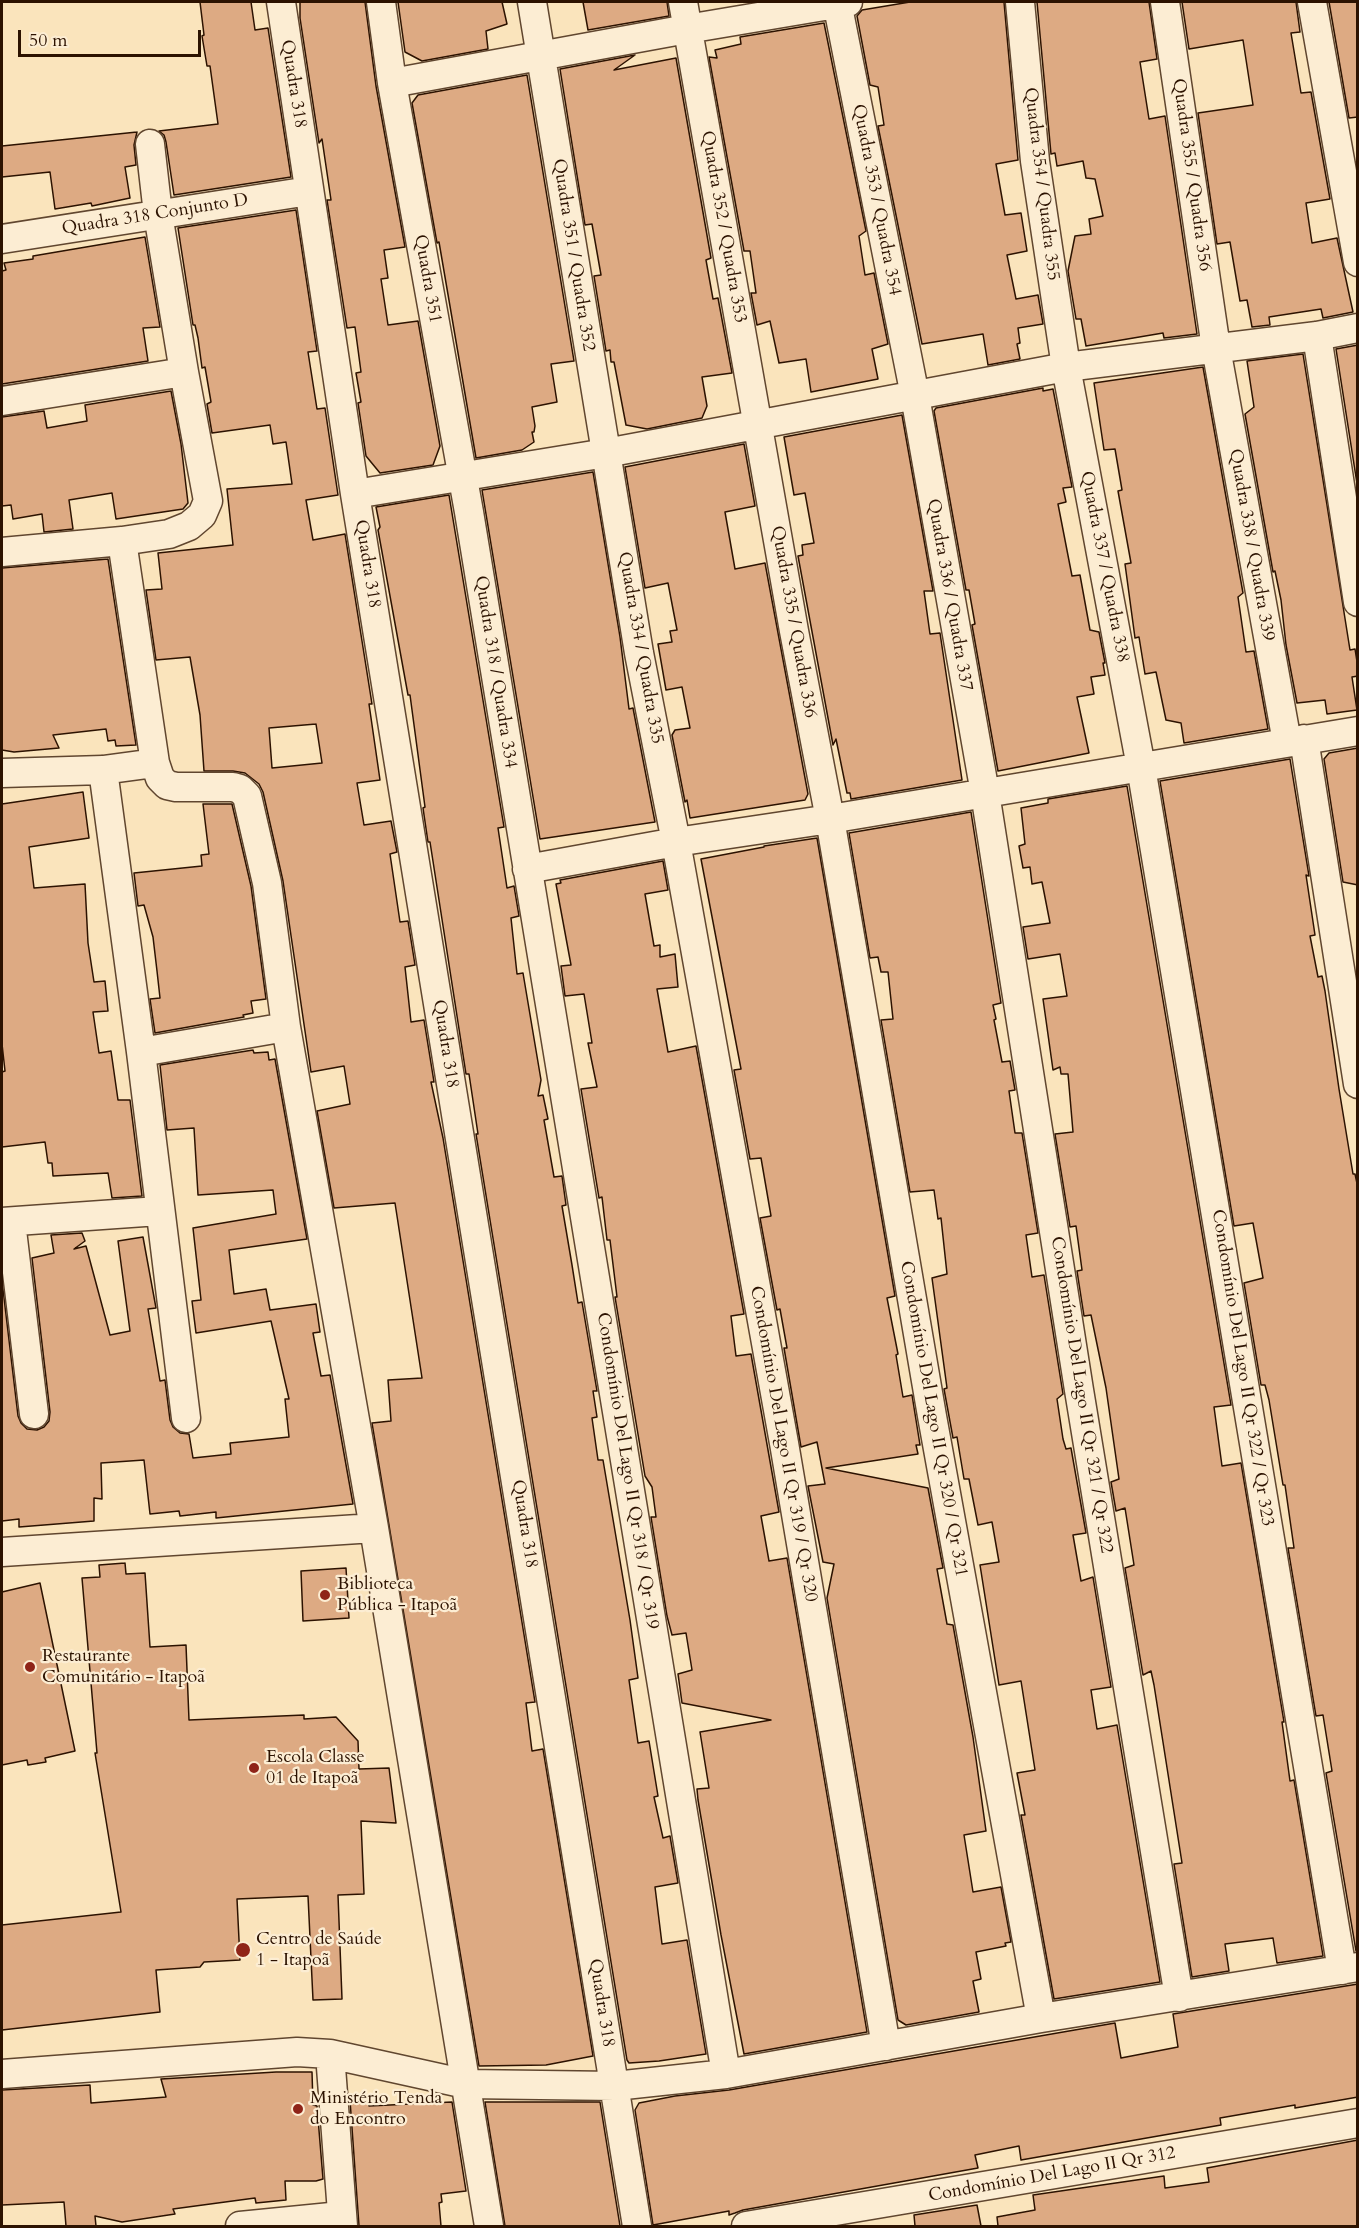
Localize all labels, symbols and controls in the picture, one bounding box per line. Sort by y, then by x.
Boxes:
scale bar [21,18,204,56]
text: 50 m [29,28,68,53]
street label: Quadra 318 [275,38,311,130]
street label: Quadra 355 / Quadra 356 [1167,77,1215,273]
street label: Quadra 354 / Quadra 355 [1018,86,1064,282]
street label: Quadra 353 / Quadra 354 [847,102,905,298]
street label: Quadra 352 / Quadra 353 [695,129,751,325]
street label: Quadra 351 / Quadra 352 [547,157,599,353]
street label: Quadra 318 Conjunto D [60,190,250,240]
street label: Quadra 351 [409,233,445,325]
street label: Quadra 338 / Quadra 339 [1223,447,1279,643]
street label: Quadra 337 / Quadra 338 [1075,469,1133,665]
street label: Quadra 336 / Quadra 337 [921,497,977,693]
street label: Quadra 318 [349,518,385,610]
street label: Quadra 335 / Quadra 336 [765,524,821,720]
street label: Quadra 334 / Quadra 335 [612,550,668,746]
street label: Quadra 318 / Quadra 334 [469,574,521,770]
street label: Quadra 318 [427,998,463,1090]
street label: Condomínio Del Lago II Qr 322 / Qr 323 [1206,1208,1278,1528]
street label: Condomínio Del Lago II Qr 321 / Qr 322 [1045,1235,1117,1555]
street label: Condomínio Del Lago II Qr 320 / Qr 321 [895,1259,971,1579]
street label: Condomínio Del Lago II Qr 319 / Qr 320 [745,1284,821,1604]
street label: Condomínio Del Lago II Qr 318 / Qr 319 [591,1311,663,1631]
street label: Quadra 318 [506,1478,542,1570]
place label: Biblioteca Pública - Itapoã [337,1574,457,1616]
marker: Biblioteca Pública - Itapoã [318,1588,332,1602]
place label: Restaurante Comunitário - Itapoã [42,1646,205,1688]
marker: Restaurante Comunitário - Itapoã [23,1660,37,1674]
place label: Escola Classe 01 de Itapoã [266,1747,365,1790]
marker: Escola Classe 01 de Itapoã [247,1761,261,1775]
place label: Centro de Saúde 1 - Itapoã [256,1929,382,1972]
marker: Centro de Saúde 1 - Itapoã [234,1941,252,1959]
street label: Quadra 318 [583,1957,619,2049]
place label: Ministério Tenda do Encontro [310,2088,442,2130]
marker: Ministério Tenda do Encontro [291,2102,305,2116]
street label: Condomínio Del Lago II Qr 312 [927,2143,1177,2207]

